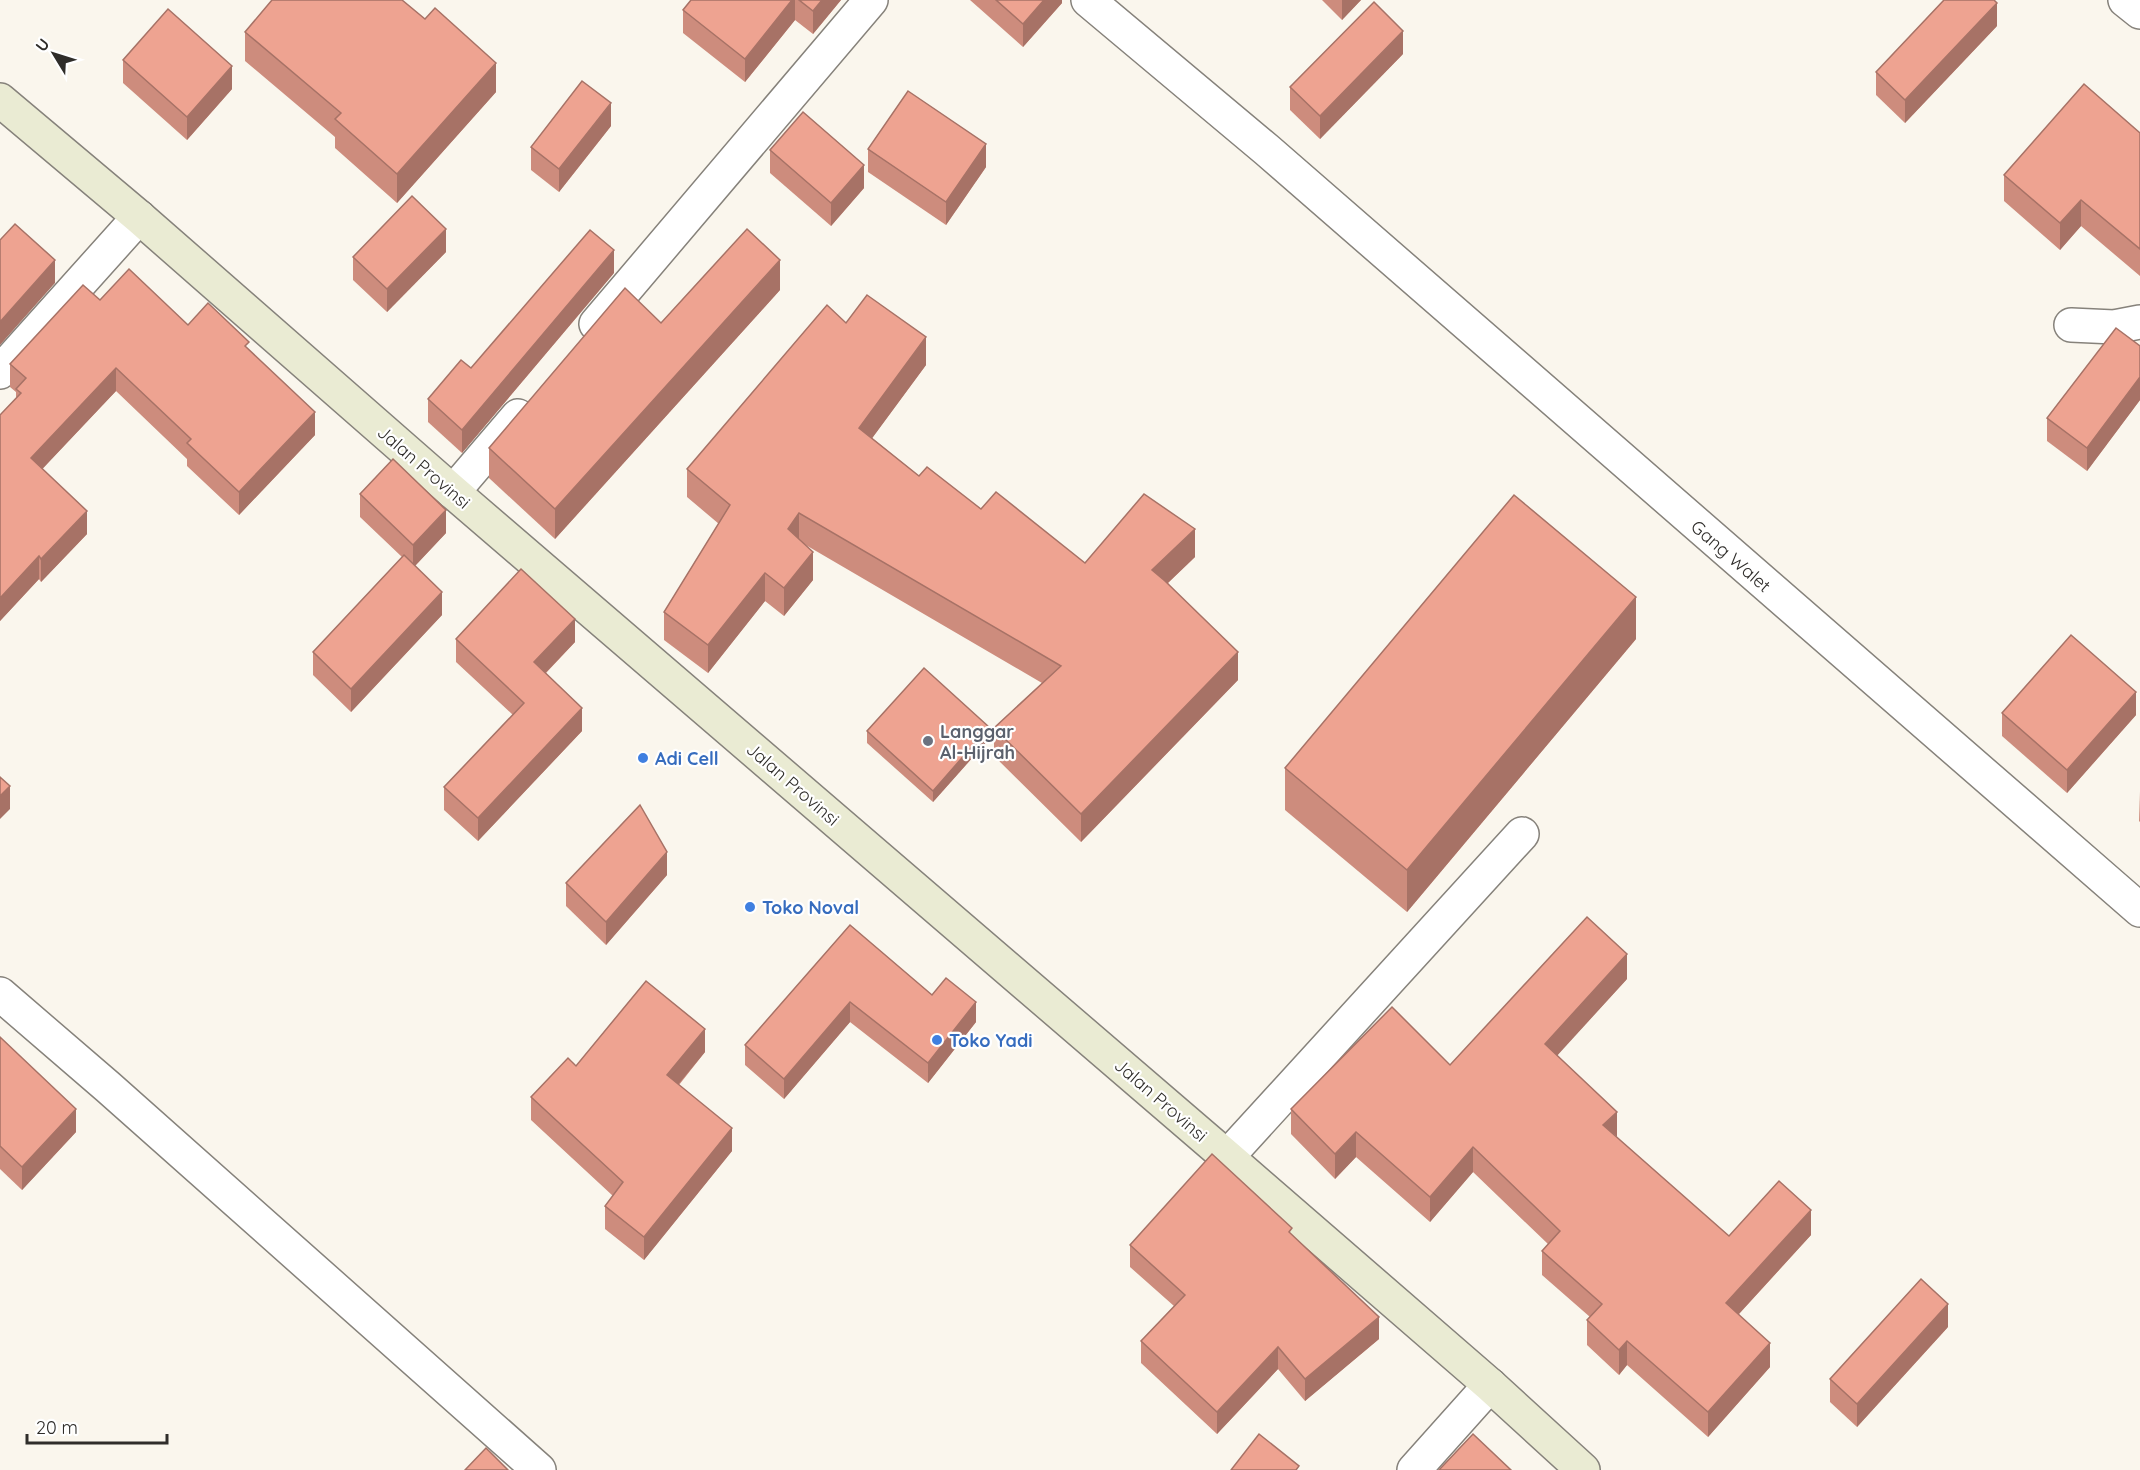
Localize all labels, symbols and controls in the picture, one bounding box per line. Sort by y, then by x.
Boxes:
north arrow [24,24,84,84]
text: U [31,34,54,55]
street label: Jalan Provinsi [373,420,475,514]
street label: Gang Walet [1686,515,1776,597]
place label: Langgar Al-Hijrah [940,720,1015,764]
marker: Langgar Al-Hijrah [921,734,935,748]
street label: Jalan Provinsi [742,737,844,831]
place label: Adi Cell [655,747,719,770]
marker: Adi Cell [636,751,650,765]
place label: Toko Noval [762,896,859,919]
marker: Toko Noval [743,900,757,914]
place label: Toko Yadi [949,1029,1032,1052]
marker: Toko Yadi [930,1033,944,1047]
street label: Jalan Provinsi [1110,1053,1212,1147]
scale bar [27,1407,166,1445]
text: 20 m [36,1416,78,1439]

